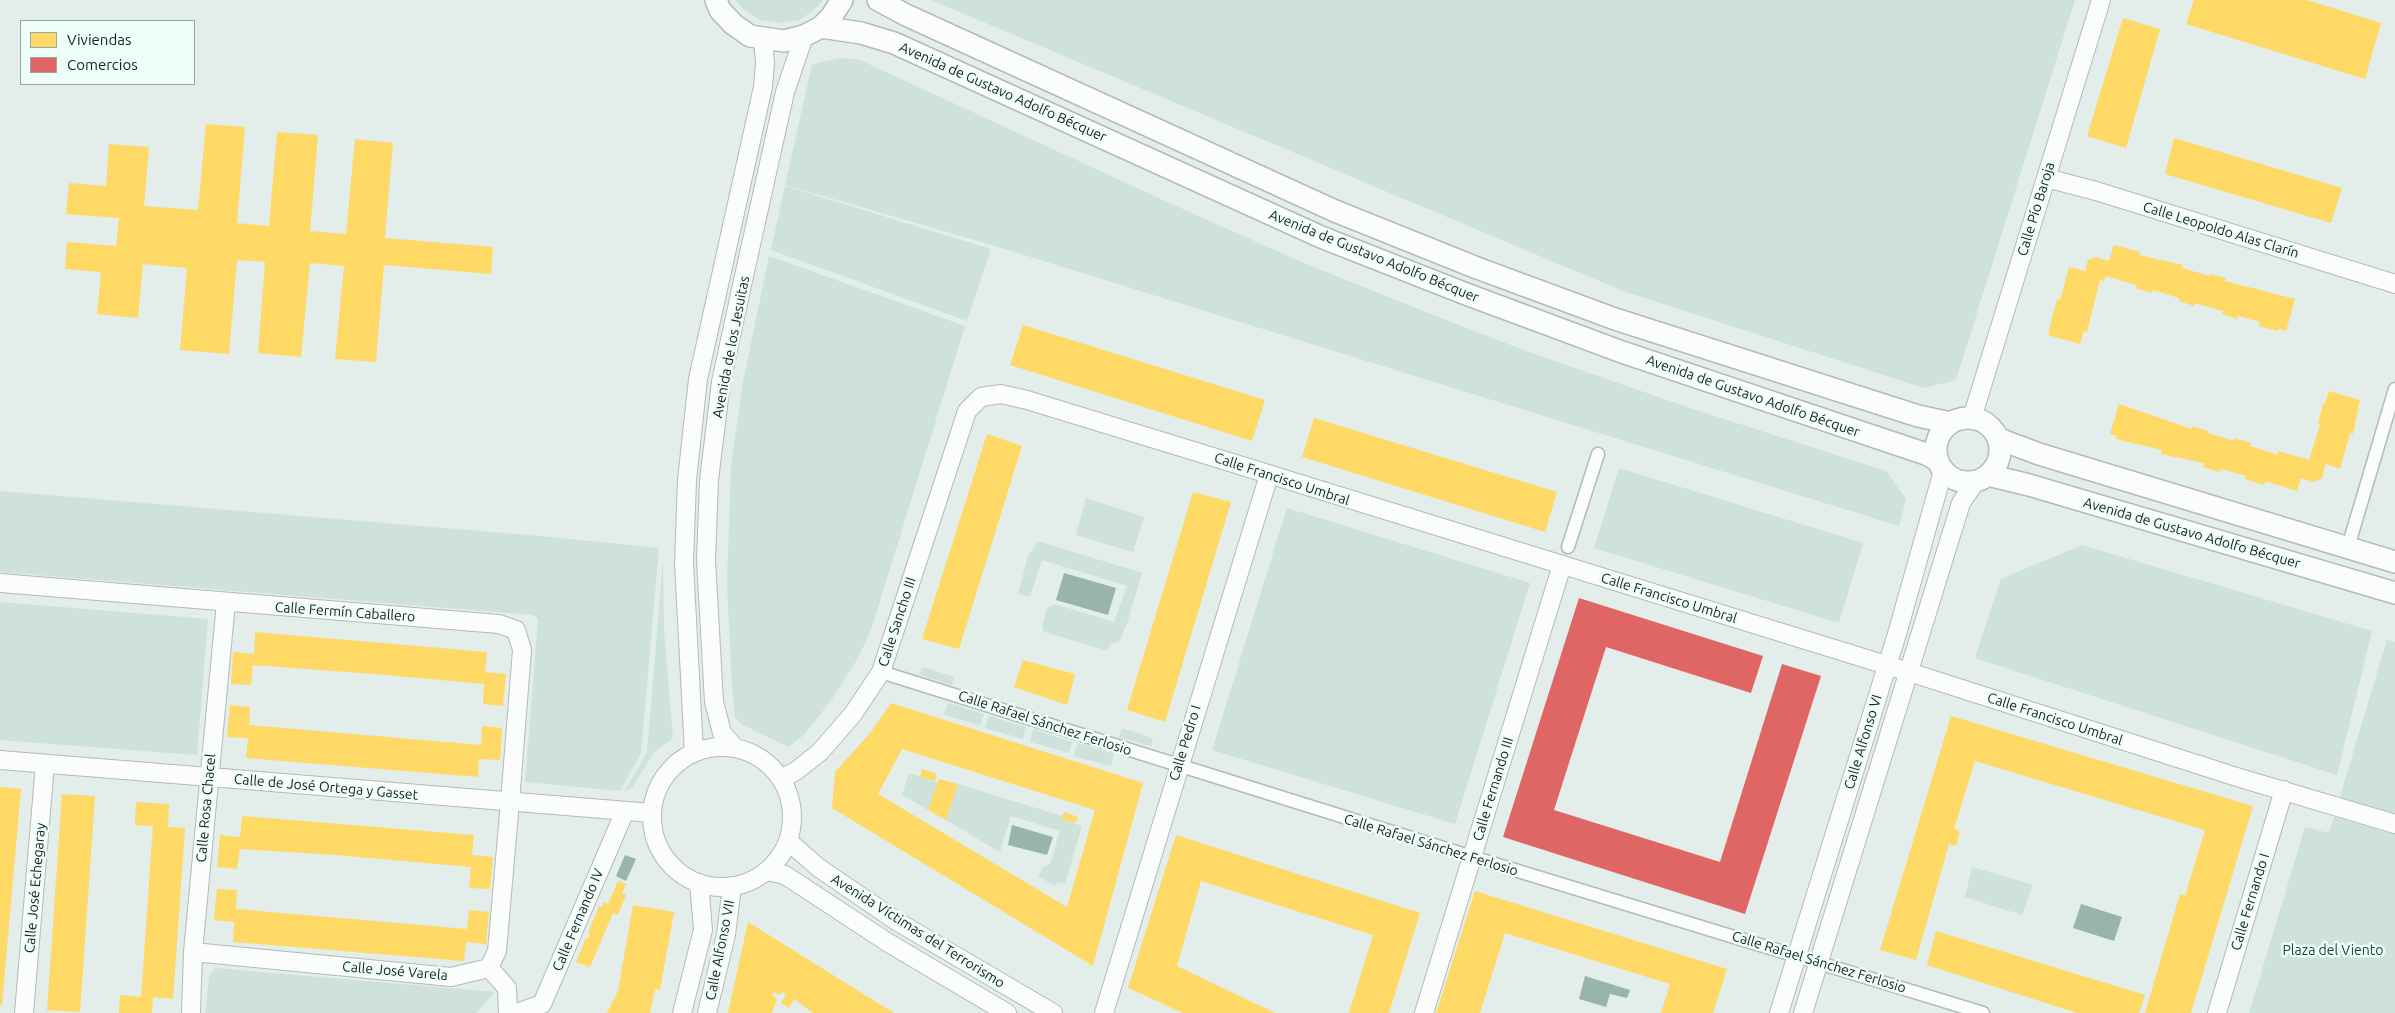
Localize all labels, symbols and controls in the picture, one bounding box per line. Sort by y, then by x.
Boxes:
legend [20,20,195,85]
text: Viviendas [67,31,131,48]
street label: Avenida de Gustavo Adolfo Bécquer [897,39,1109,145]
text: Comercios [67,56,138,73]
street label: Calle Pío Baroja [2014,160,2058,258]
street label: Calle Leopoldo Alas Clarín [2141,198,2301,262]
street label: Avenida de Gustavo Adolfo Bécquer [1267,206,1481,306]
street label: Avenida de los Jesuitas [709,274,753,420]
street label: Avenida de Gustavo Adolfo Bécquer [1644,351,1862,441]
street label: Calle Francisco Umbral [1212,449,1352,509]
street label: Avenida de Gustavo Adolfo Bécquer [2082,494,2302,572]
street label: Calle Francisco Umbral [1599,569,1739,627]
street label: Calle Sancho III [875,575,919,669]
street label: Calle Fermín Caballero [274,599,416,625]
street label: Calle Rafael Sánchez Ferlosio [956,687,1134,759]
street label: Calle Francisco Umbral [1985,689,2125,749]
street label: Calle Alfonso VI [1841,693,1885,791]
street label: Calle Pedro I [1166,703,1204,783]
street label: Calle Fernando III [1469,735,1517,843]
street label: Calle Rosa Chacel [193,753,219,863]
street label: Calle de José Ortega y Gasset [233,771,419,803]
street label: Calle Rafael Sánchez Ferlosio [1342,810,1520,880]
street label: Calle José Echegaray [21,822,49,954]
street label: Calle Fernando I [2227,851,2273,953]
street label: Calle Fernando IV [549,866,607,974]
street label: Avenida Víctimas del Terrorismo [828,870,1008,992]
street label: Calle Alfonso VII [702,898,738,1002]
street label: Calle Rafael Sánchez Ferlosio [1730,927,1908,997]
park label: Plaza del Viento [2283,942,2383,958]
street label: Calle José Varela [342,958,448,984]

